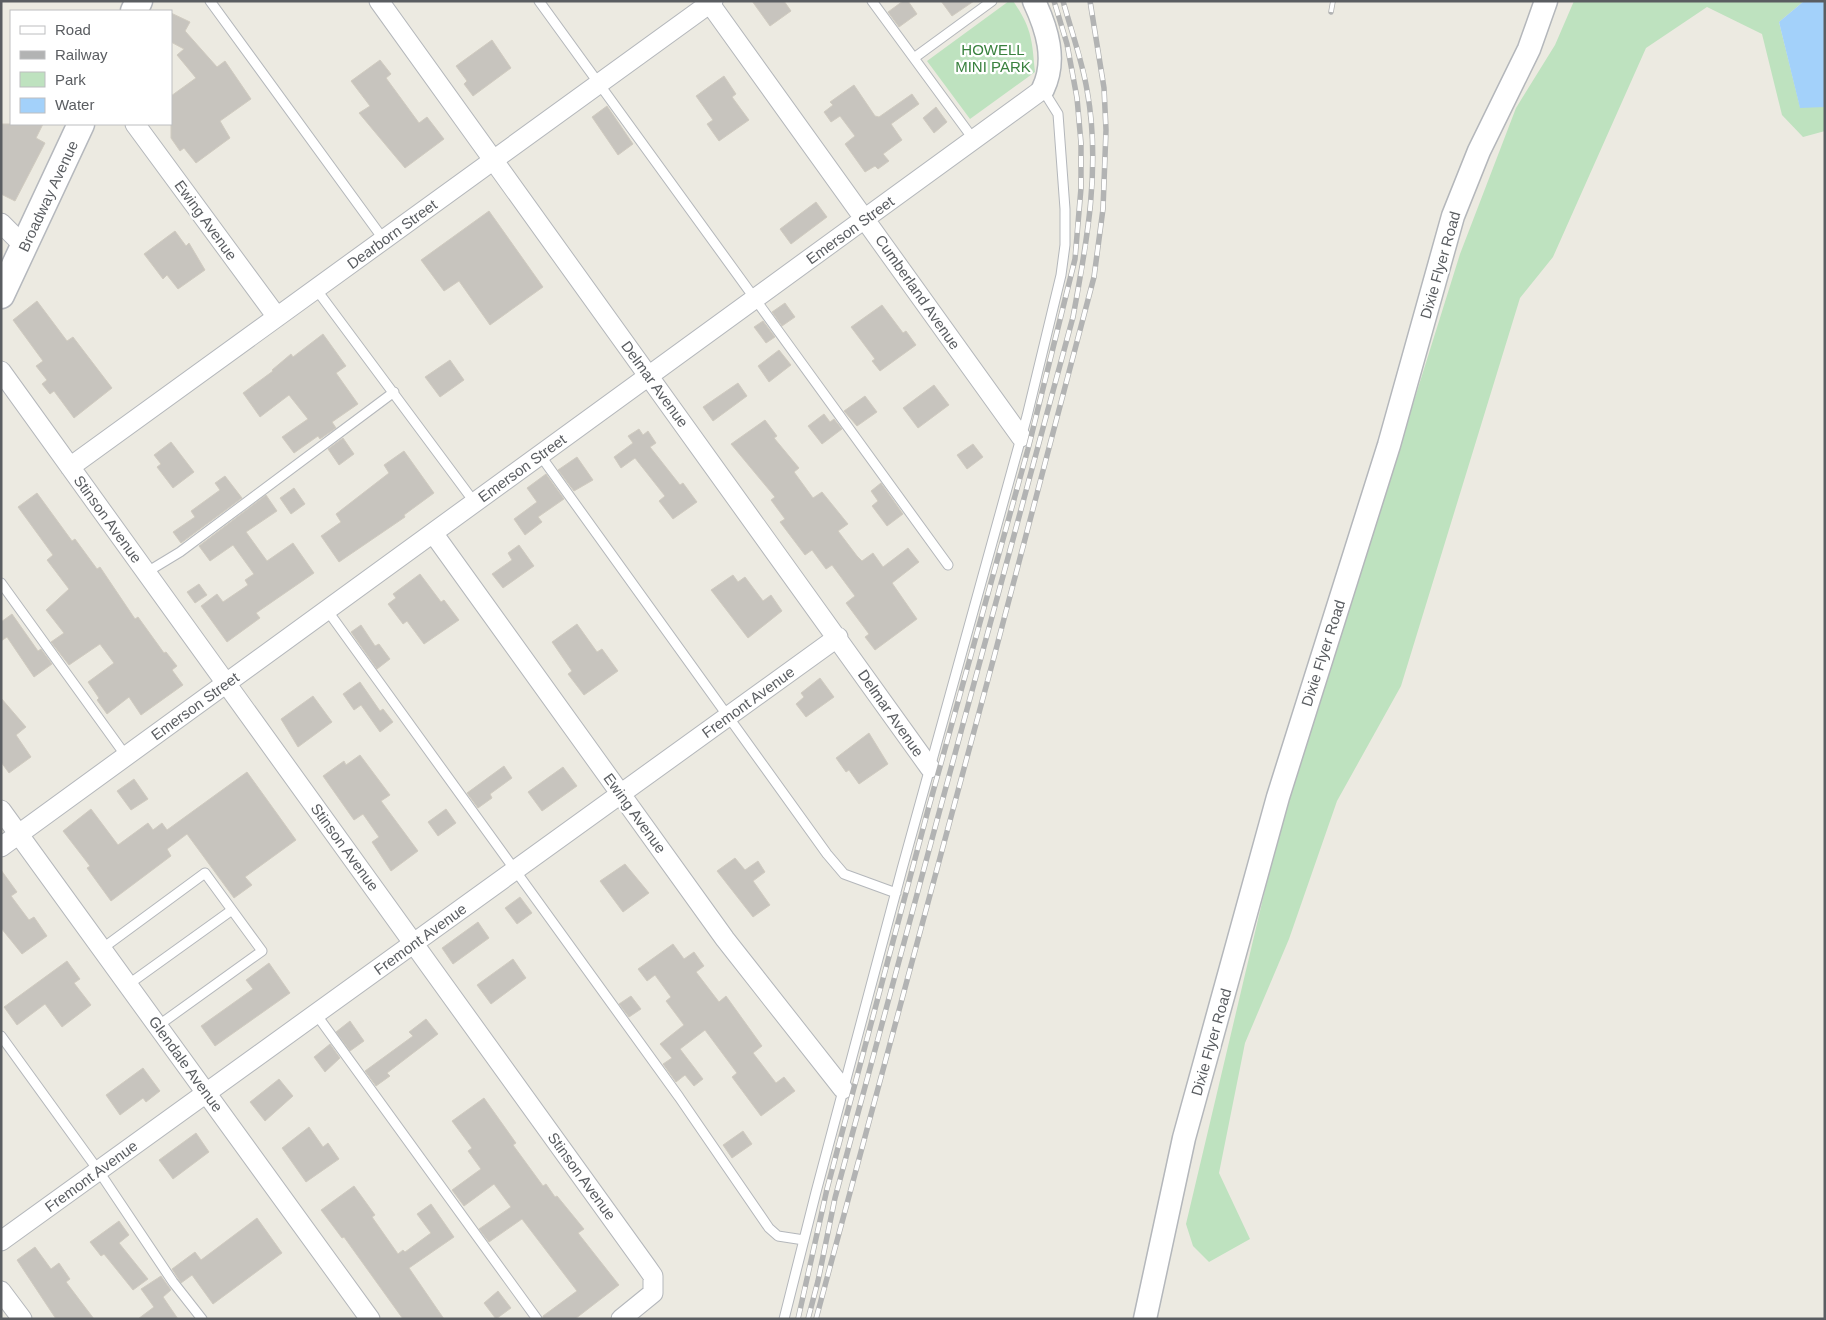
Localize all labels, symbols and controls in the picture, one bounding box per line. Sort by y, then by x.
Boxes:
legend [10,10,172,125]
text: Road [55,21,91,38]
park label: HOWELL MINI PARK [955,41,1031,75]
text: Railway [55,46,108,63]
text: Park [55,71,86,88]
text: Water [55,96,94,113]
street label: Broadway Avenue [15,138,81,254]
street label: Ewing Avenue [171,177,241,263]
street label: Emerson Street [803,192,898,268]
street label: Dearborn Street [344,195,441,272]
street label: Dixie Flyer Road [1417,209,1463,321]
street label: Cumberland Avenue [872,232,964,352]
street label: Delmar Avenue [618,338,692,430]
street label: Emerson Street [475,430,570,506]
street label: Stinson Avenue [71,472,145,566]
street label: Dixie Flyer Road [1298,598,1348,708]
street label: Fremont Avenue [699,663,797,741]
street label: Delmar Avenue [855,666,927,760]
street label: Emerson Street [148,668,243,744]
street label: Ewing Avenue [600,770,670,856]
street label: Stinson Avenue [308,800,382,894]
street label: Fremont Avenue [371,900,469,978]
street label: Dixie Flyer Road [1188,986,1234,1098]
street label: Glendale Avenue [146,1013,226,1115]
street label: Stinson Avenue [545,1129,619,1223]
street label: Fremont Avenue [42,1137,140,1215]

